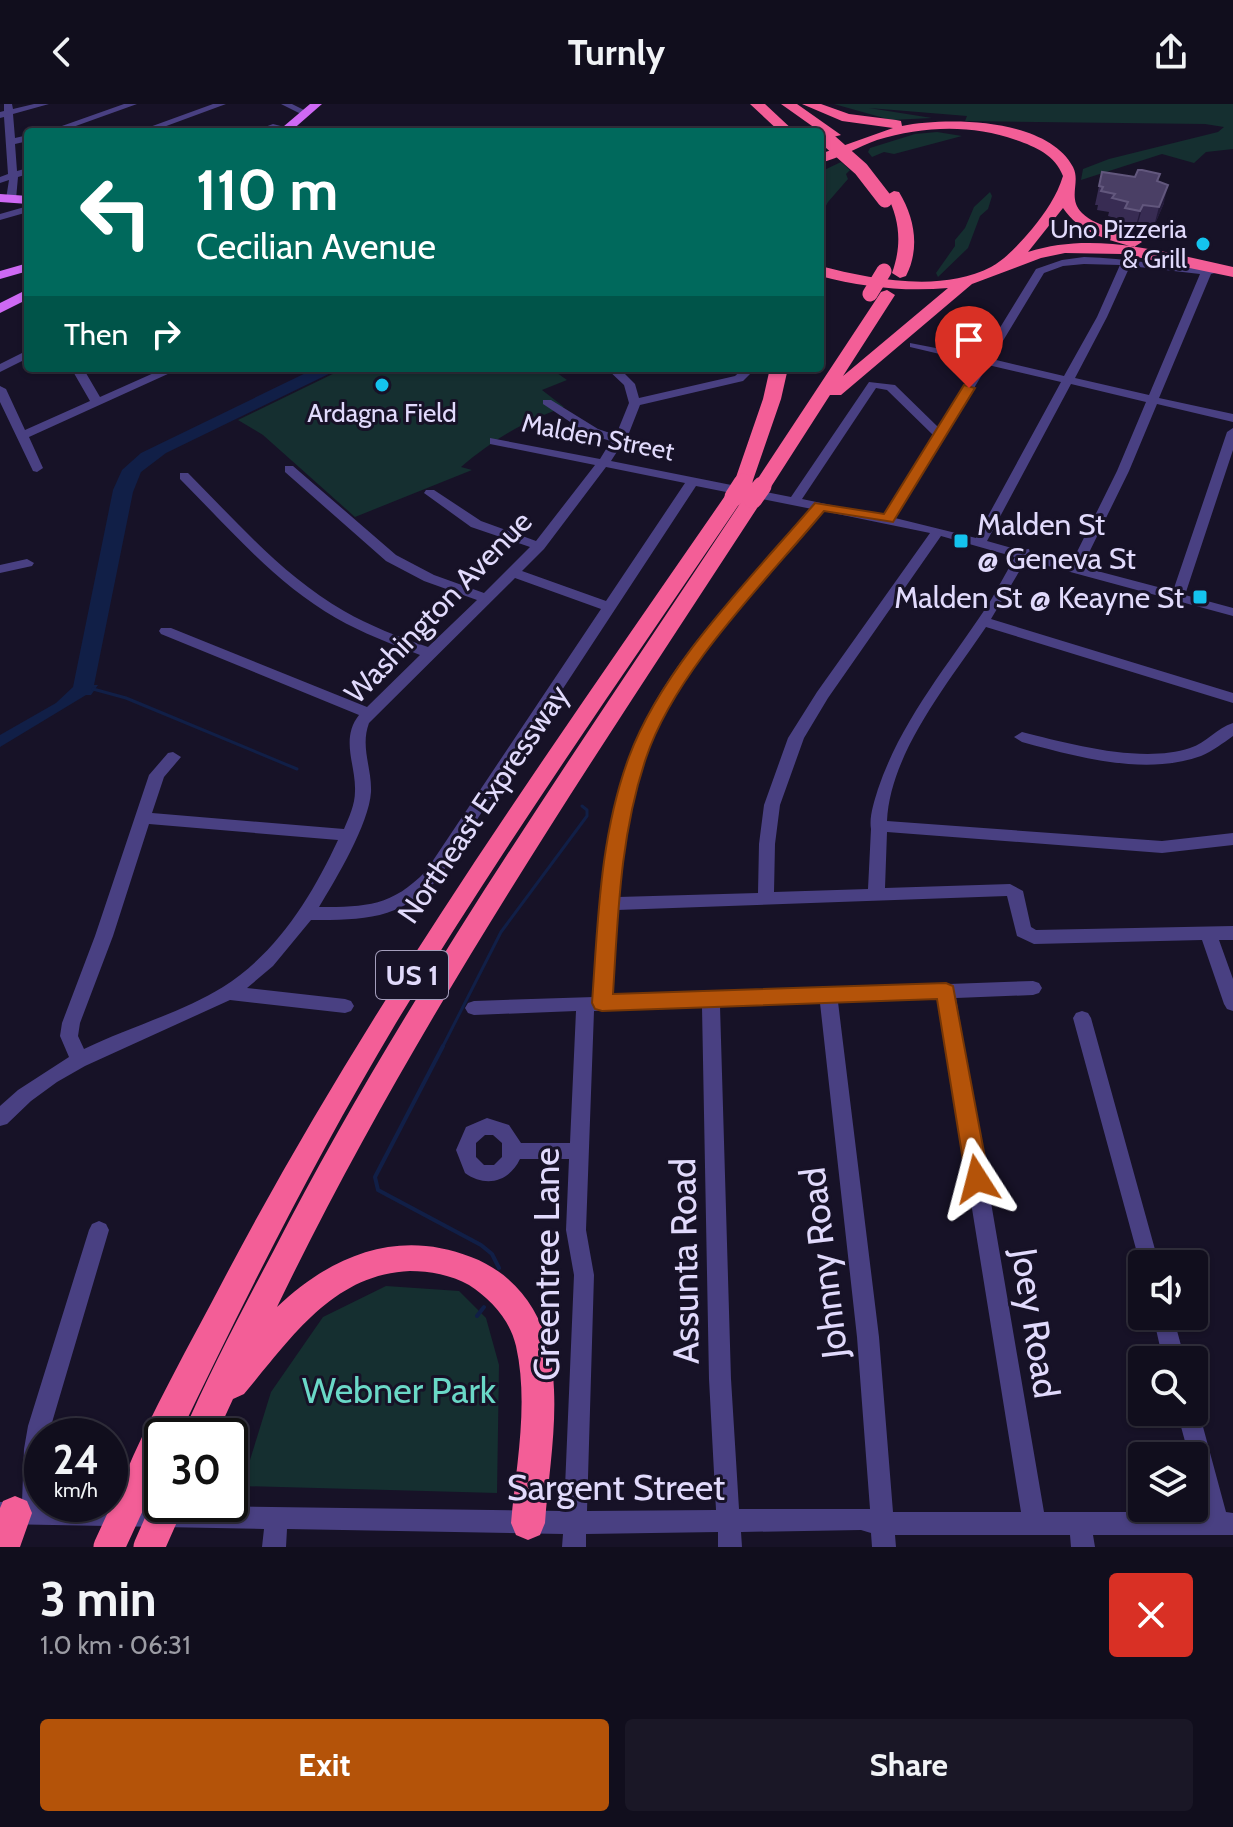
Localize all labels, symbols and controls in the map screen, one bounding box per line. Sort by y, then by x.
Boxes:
icon: back [40,30,84,74]
text: Turnly [568,30,665,74]
icon: share [1149,30,1193,74]
text: 110 m [196,156,338,224]
icon: left [64,160,168,264]
place label: Uno Pizzeria & Grill [1050,213,1188,275]
text: Cecilian Avenue [196,224,436,268]
marker: Uno Pizzeria & Grill [1194,235,1212,253]
pin [935,306,1003,388]
icon: right [144,312,188,356]
text: Then [64,316,128,353]
icon: arrive [947,318,991,362]
marker: Ardagna Field [373,376,391,394]
place label: Ardagna Field [307,397,457,429]
street label: Malden Street [519,407,677,467]
street label: Washington Avenue [337,503,539,711]
place label: Malden St @ Geneva St [977,506,1136,577]
marker: Malden St @ Geneva St [952,532,970,550]
place label: Malden St @ Keayne St [894,579,1184,616]
marker: Malden St @ Keayne St [1191,588,1209,606]
street label: Northeast Expressway [390,678,576,930]
road number: US 1 [376,951,448,999]
position arrow [935,1137,1019,1221]
street label: Greentree Lane [524,1147,568,1381]
street label: Assunta Road [660,1157,708,1365]
street label: Johnny Road [789,1165,857,1362]
street label: Joey Road [1002,1244,1070,1401]
map controls [1128,1250,1208,1522]
button: sound [1128,1250,1208,1330]
button: search [1128,1346,1208,1426]
park label: Webner Park [302,1368,497,1412]
speed limit sign: 30 [144,1418,248,1522]
text: 24 [53,1435,99,1484]
button: layers [1128,1442,1208,1522]
street label: Sargent Street [507,1465,725,1509]
text: km/h [54,1478,98,1502]
text: 3 min [40,1570,156,1628]
button: close [1109,1573,1193,1657]
text: 1.0 km · 06:31 [40,1629,191,1661]
button: Exit [40,1719,609,1811]
button: Share [625,1719,1193,1811]

